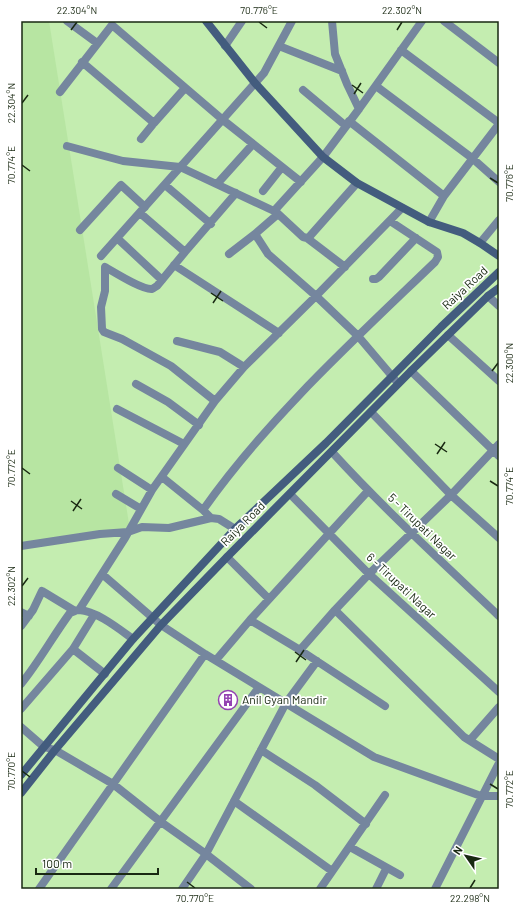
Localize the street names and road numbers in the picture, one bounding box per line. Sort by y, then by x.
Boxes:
street label: Raiya Road [439,263,490,312]
street label: 5 - Tirupati Nagar [385,490,460,563]
street label: Raiya Road [217,498,267,548]
street label: 6 - Tirupati Nagar [364,549,440,621]

